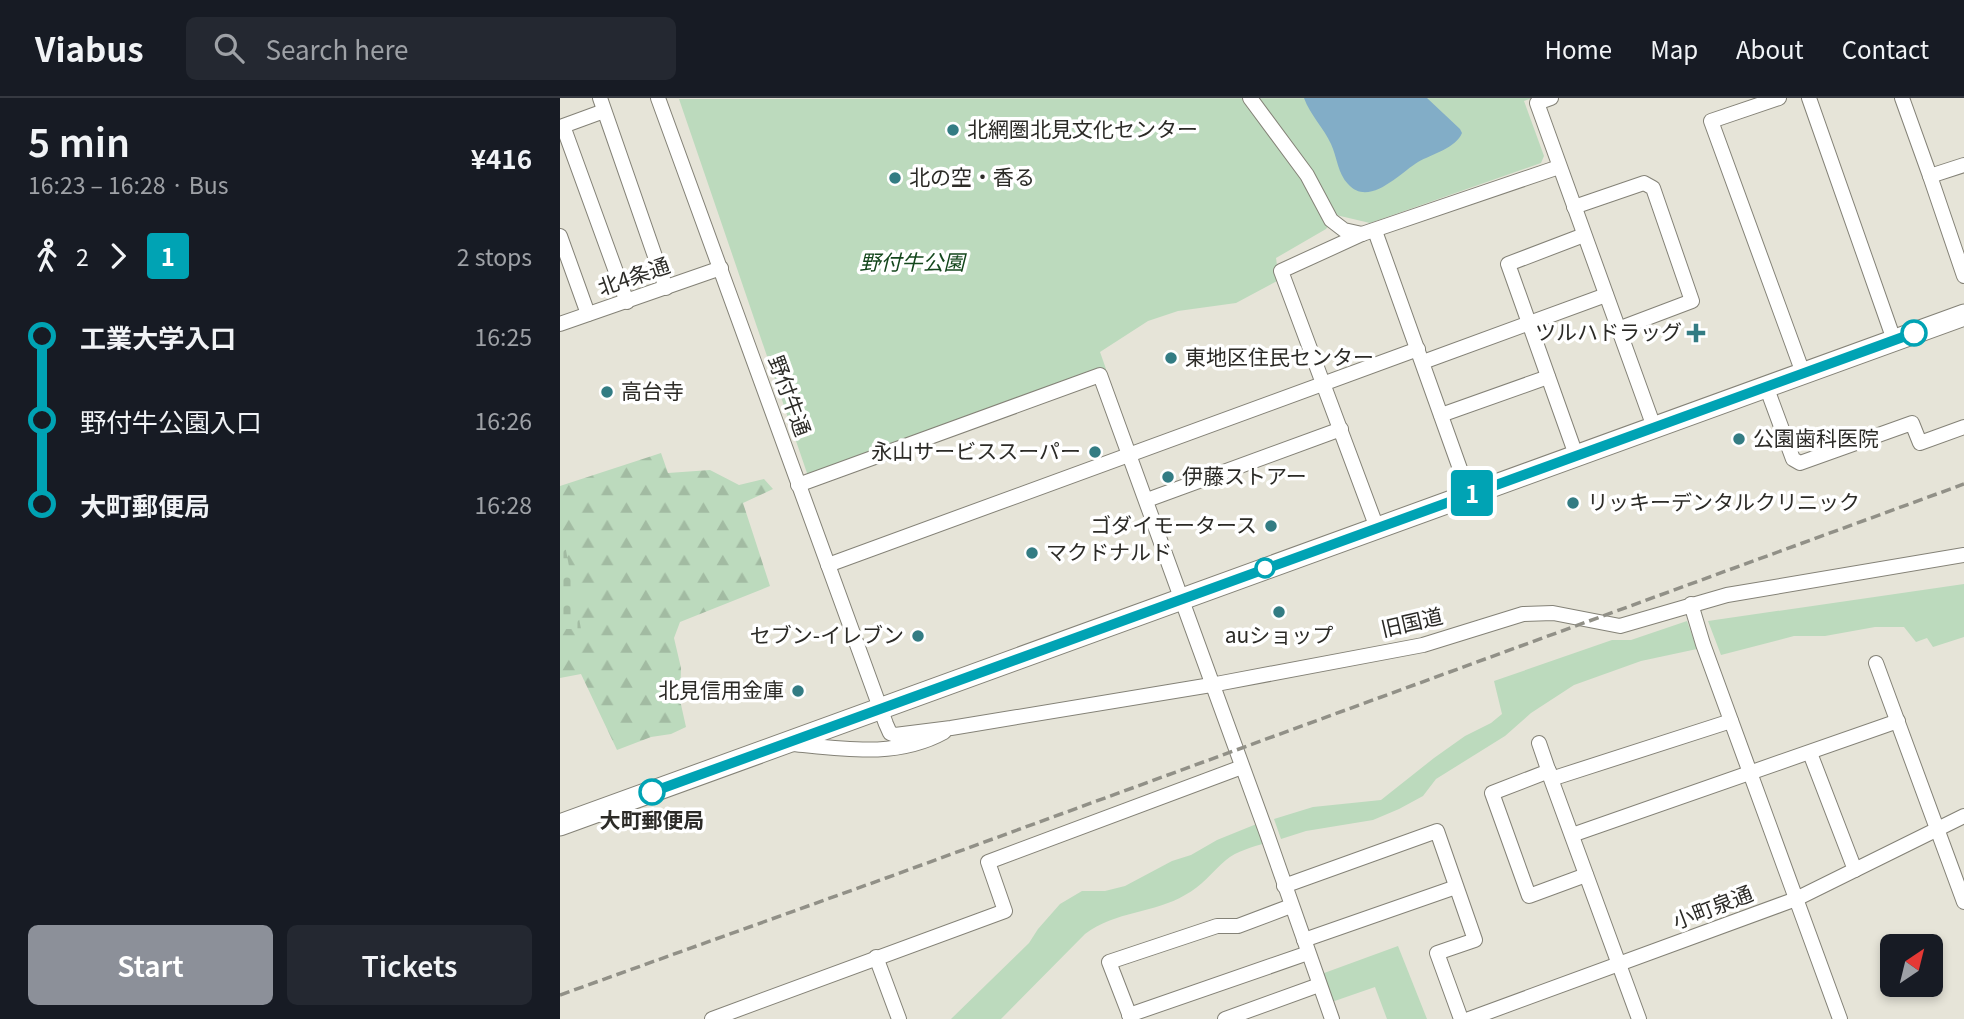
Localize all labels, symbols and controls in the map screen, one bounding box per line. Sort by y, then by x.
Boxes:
search box [186,17,676,80]
text: Viabus [35,24,144,72]
icon: search [210,29,248,67]
text: Search here [266,30,409,67]
text: Home [1545,31,1612,66]
text: Map [1650,31,1698,66]
text: About [1736,31,1804,66]
text: Contact [1842,31,1929,66]
text: 5 min [28,113,130,168]
place label: 北網圏北見文化センター [967,113,1198,143]
marker: 北網圏北見文化センター [945,122,961,138]
text: ¥416 [471,139,532,176]
place label: 北の空・香る [909,161,1035,191]
text: 16:23 – 16:28 · Bus [28,167,229,201]
marker: 北の空・香る [887,170,903,186]
icon: walk [28,237,66,275]
icon: forward [99,237,137,275]
text: 1 [161,238,175,273]
text: 2 [76,239,89,273]
text: 2 stops [457,239,532,273]
park label: 野付牛公園 [860,246,967,276]
street label: 北4条通 [593,249,674,301]
place label: ツルハドラッグ [1535,316,1682,346]
text: 工業大学入口 [80,318,236,355]
text: 16:25 [475,319,532,353]
unlabelled marker [1901,320,1927,346]
marker: ツルハドラッグ [1688,325,1704,341]
place label: 東地区住民センター [1185,341,1374,371]
marker: 東地区住民センター [1163,350,1179,366]
street label: 野付牛通 [762,351,819,440]
place label: 高台寺 [621,375,684,405]
marker: 高台寺 [599,384,615,400]
text: 野付牛公園入口 [80,402,262,439]
text: 16:26 [475,403,532,437]
place label: 公園歯科医院 [1753,422,1879,452]
marker: 公園歯科医院 [1731,431,1747,447]
place label: 永山サービススーパー [871,435,1081,465]
marker: 永山サービススーパー [1087,444,1103,460]
place label: 伊藤ストアー [1182,460,1307,490]
marker: 伊藤ストアー [1160,469,1176,485]
line badge: 1 [1449,470,1495,516]
text: 1 [1465,475,1479,510]
text: 大町郵便局 [80,486,210,523]
place label: リッキーデンタルクリニック [1587,486,1860,516]
text: 16:28 [475,487,532,521]
marker: リッキーデンタルクリニック [1565,495,1581,511]
place label: ゴダイモータース [1090,509,1257,539]
marker: ゴダイモータース [1263,518,1279,534]
place label: マクドナルド [1046,536,1172,566]
marker: マクドナルド [1024,545,1040,561]
unlabelled marker [1255,558,1275,578]
street label: 旧国道 [1377,599,1446,643]
marker: auショップ [1271,604,1287,620]
place label: セブン-イレブン [750,619,904,649]
place label: auショップ [1225,619,1333,649]
marker: セブン-イレブン [910,628,926,644]
place label: 北見信用金庫 [658,674,784,704]
marker: 北見信用金庫 [790,683,806,699]
marker: 大町郵便局 [639,779,665,805]
place label: 大町郵便局 [600,804,705,834]
street label: 小町泉通 [1668,877,1757,935]
button: Start [28,925,273,1005]
button: Tickets [287,925,532,1005]
north arrow [1880,934,1942,998]
map controls [1880,934,1943,997]

